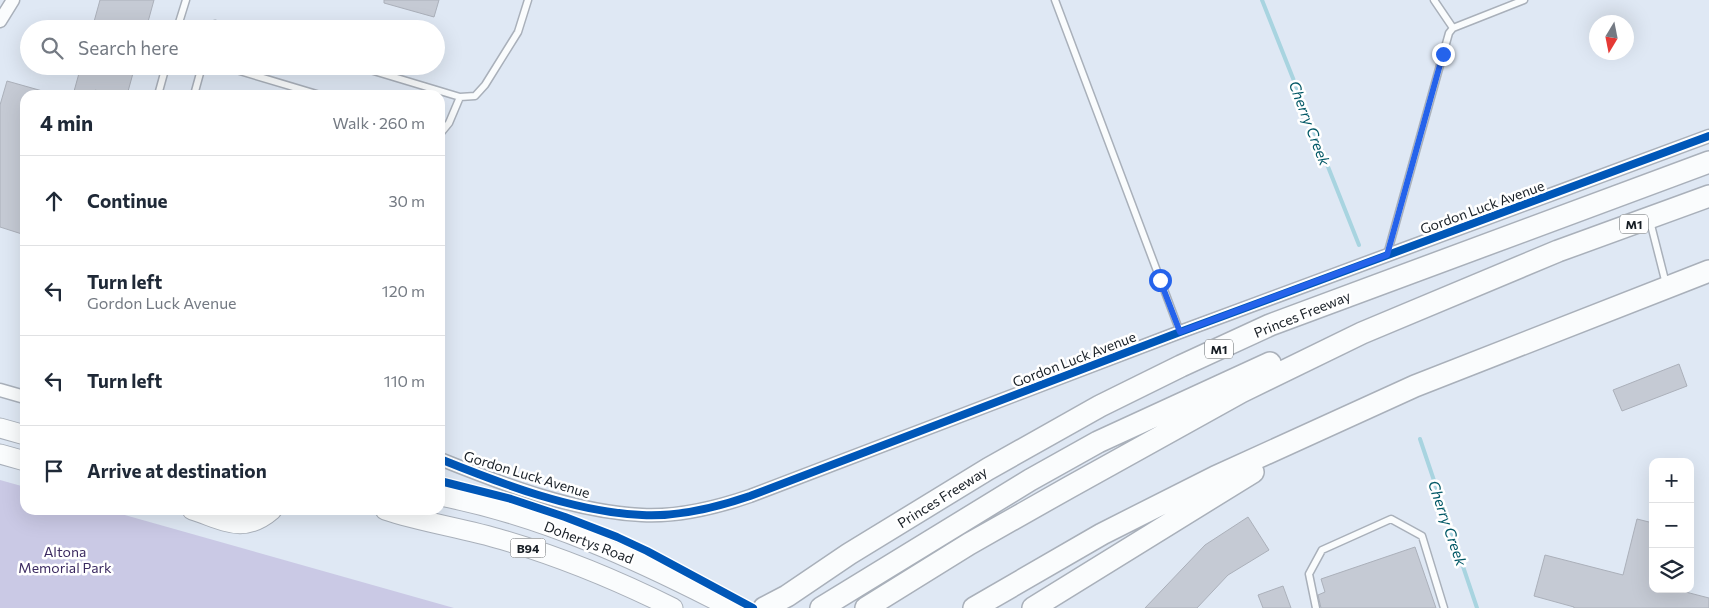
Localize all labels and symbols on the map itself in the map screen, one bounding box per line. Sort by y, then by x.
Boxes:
north arrow [1589,15,1634,60]
route end [1432,43,1455,66]
water label: Cherry Creek [1286,78,1335,169]
street label: Gordon Luck Avenue [1418,177,1546,237]
road number: M1 [1620,214,1648,233]
route start [1149,269,1172,292]
street label: Princes Freeway [1251,287,1353,341]
street label: Gordon Luck Avenue [1010,328,1138,390]
road number: M1 [1205,339,1233,358]
street label: Gordon Luck Avenue [462,447,592,501]
street label: Princes Freeway [894,463,990,531]
water label: Cherry Creek [1425,478,1471,569]
street label: Dohertys Road [542,517,636,567]
road number: B94 [510,538,546,558]
park label: Altona Memorial Park [18,543,112,576]

